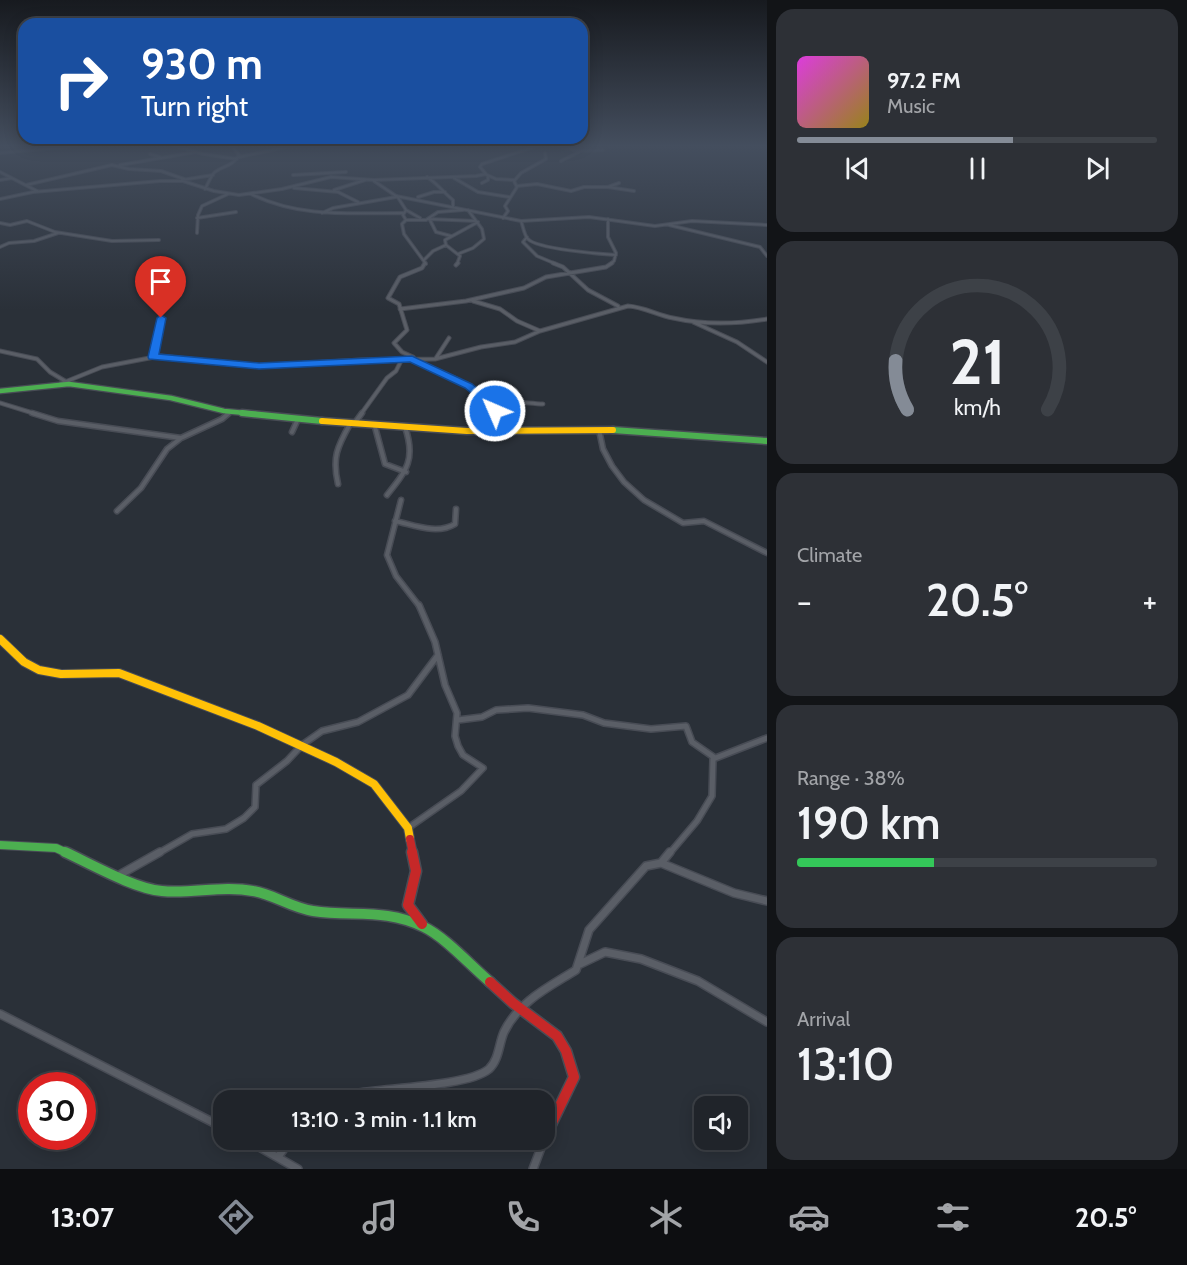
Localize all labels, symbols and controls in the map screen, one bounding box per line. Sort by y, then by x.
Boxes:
text: 930 m [141,38,263,90]
icon: right [42,42,120,120]
text: 97.2 FM [887,67,961,94]
text: Turn right [141,90,248,123]
text: Music [887,94,935,118]
icon: previous [841,152,874,185]
icon: pause [961,152,994,185]
icon: next [1081,152,1114,185]
pin [135,256,186,318]
icon: arrive [144,265,177,298]
text: 21 [949,324,1005,400]
position arrow [463,379,527,443]
text: km/h [954,394,1000,420]
text: Climate [797,543,862,567]
text: 20.5° [926,573,1028,627]
text: − [797,581,812,621]
text: + [1142,581,1157,621]
text: Range · 38% [797,766,905,790]
text: 190 km [797,796,941,850]
text: Arrival [797,1007,850,1031]
text: 13:10 [797,1037,895,1091]
speed limit sign: 30 [18,1072,96,1150]
map controls [694,1096,748,1150]
button: sound [694,1096,748,1150]
text: 13:10 · 3 min · 1.1 km [291,1106,477,1133]
icon: directions [215,1196,257,1238]
icon: music [359,1196,401,1238]
icon: phone [502,1196,544,1238]
icon: climate [645,1196,687,1238]
icon: car [788,1196,830,1238]
icon: filters [932,1196,974,1238]
text: 13:07 [51,1201,114,1234]
text: 20.5° [1075,1201,1136,1234]

